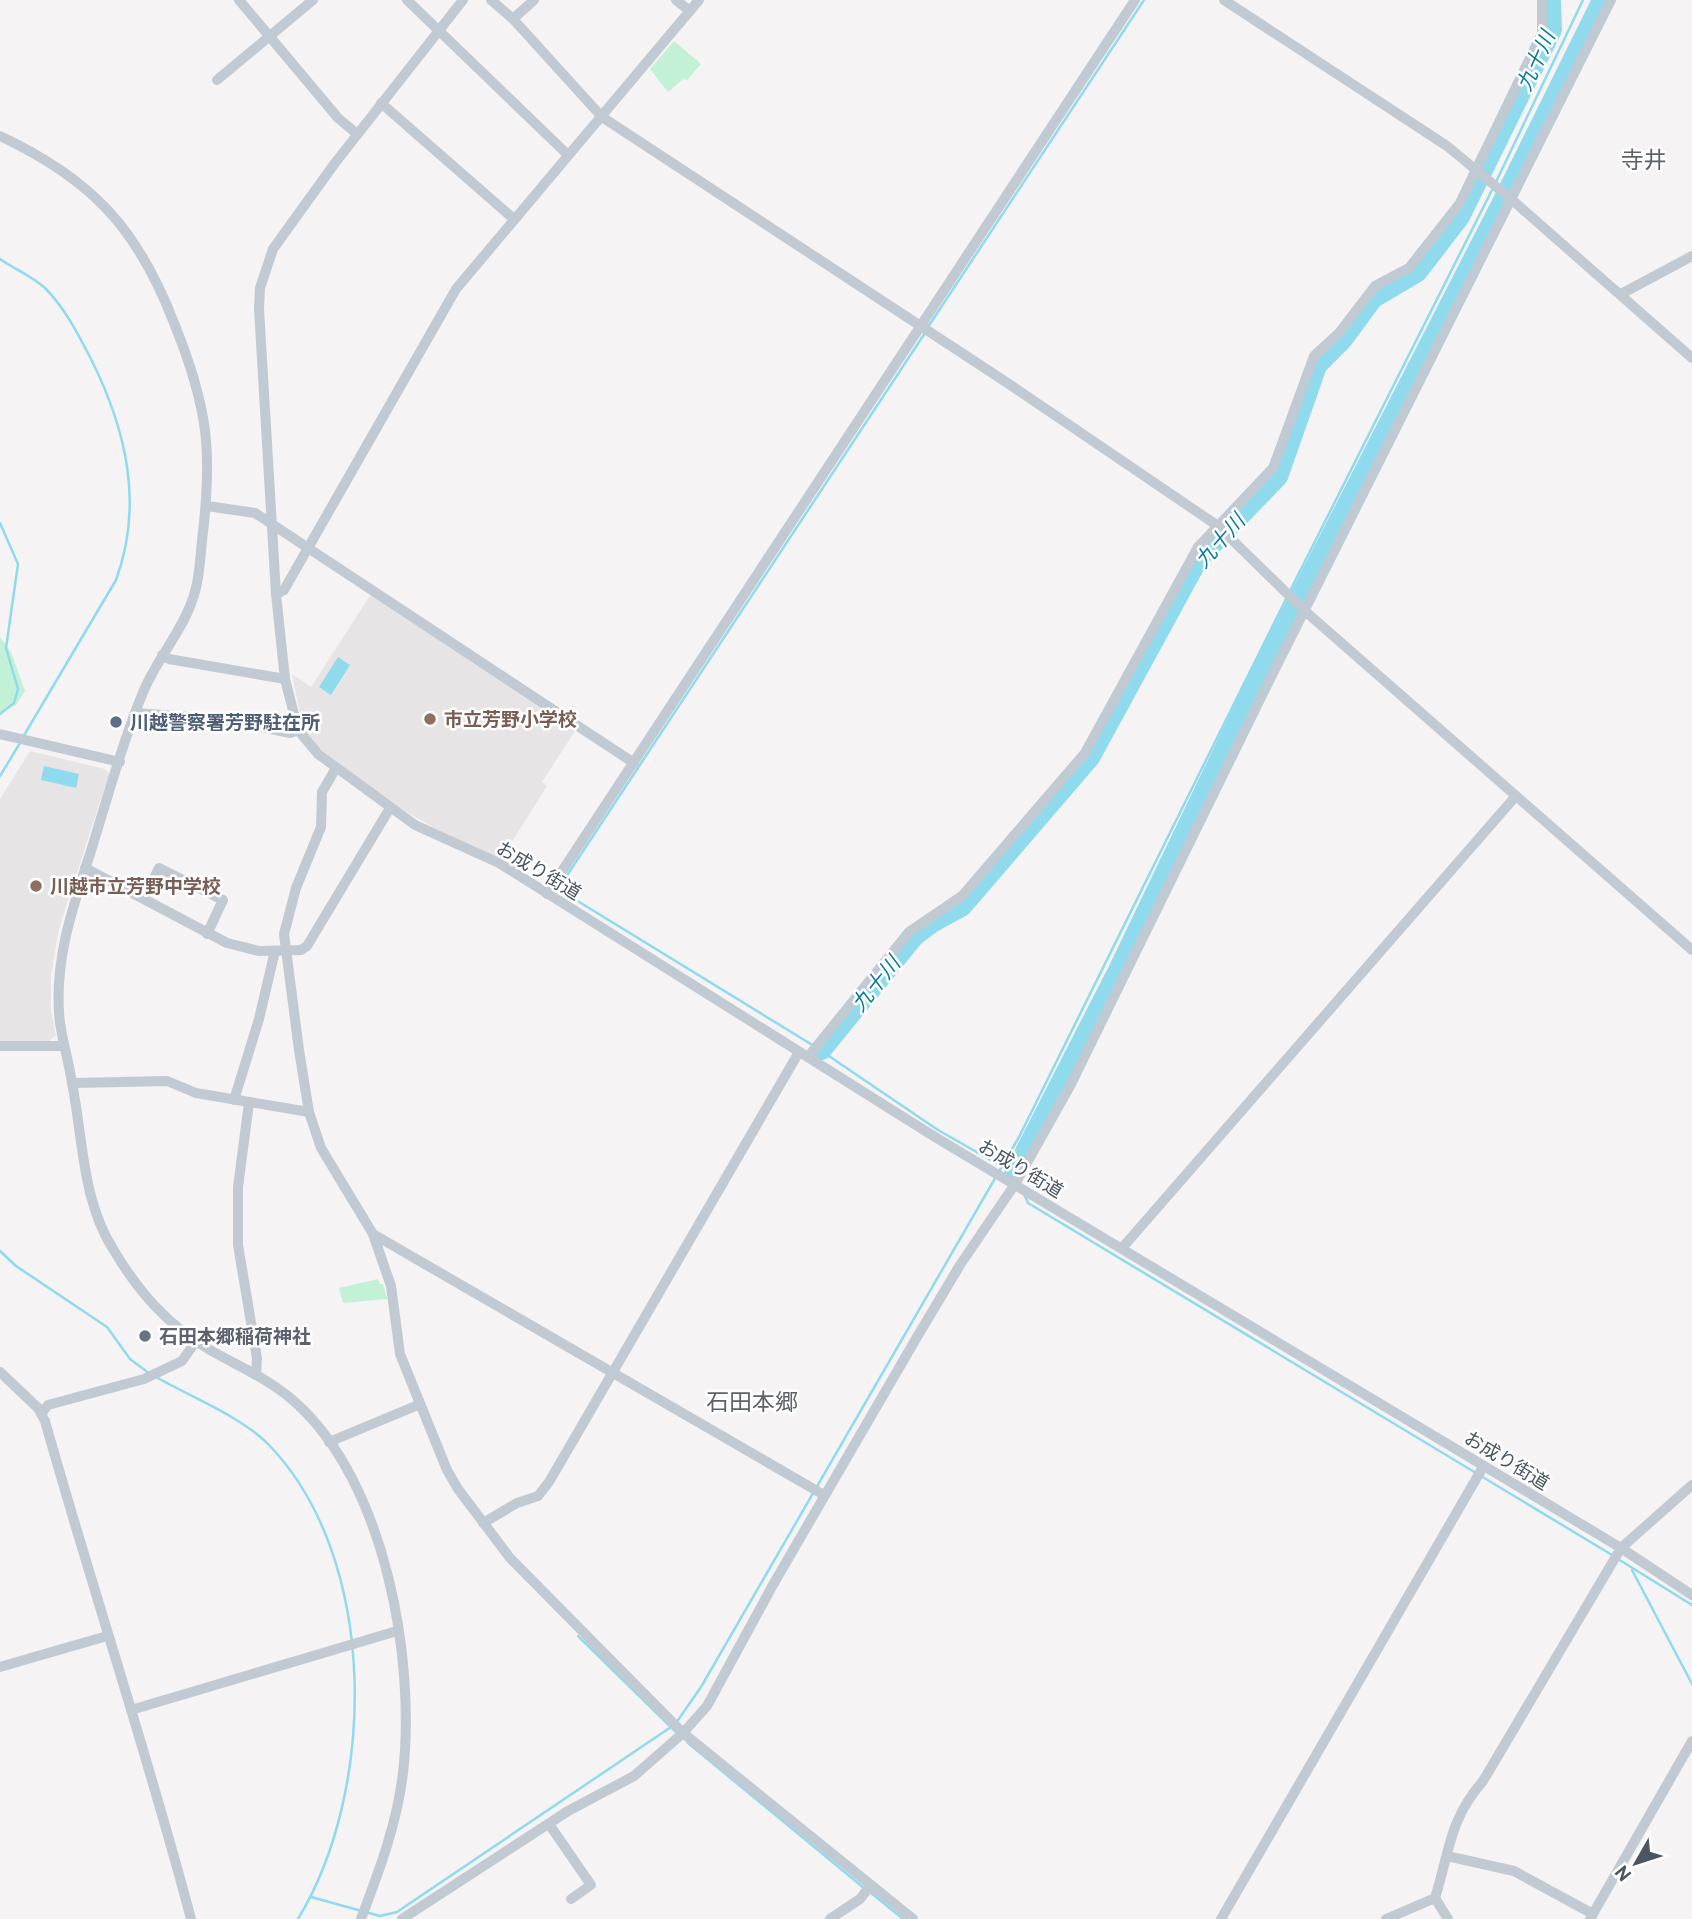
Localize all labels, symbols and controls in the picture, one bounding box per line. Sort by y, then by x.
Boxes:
water label: 九十川 [1512,26,1563,96]
district label: 寺井 [1621,148,1667,177]
water label: 九十川 [1190,508,1253,575]
place label: 市立芳野小学校 [444,709,577,733]
marker: 市立芳野小学校 [422,711,438,727]
place label: 川越警察署芳野駐在所 [130,712,320,736]
marker: 川越警察署芳野駐在所 [108,714,124,730]
street label: お成り街道 [491,837,585,906]
place label: 川越市立芳野中学校 [50,876,221,900]
marker: 川越市立芳野中学校 [28,878,44,894]
water label: 九十川 [847,950,909,1018]
street label: お成り街道 [973,1135,1067,1204]
place label: 石田本郷稲荷神社 [159,1326,311,1350]
marker: 石田本郷稲荷神社 [137,1328,153,1344]
district label: 石田本郷 [706,1390,798,1419]
street label: お成り街道 [1459,1427,1553,1496]
north arrow [1601,1828,1671,1898]
text: N [1611,1860,1638,1885]

